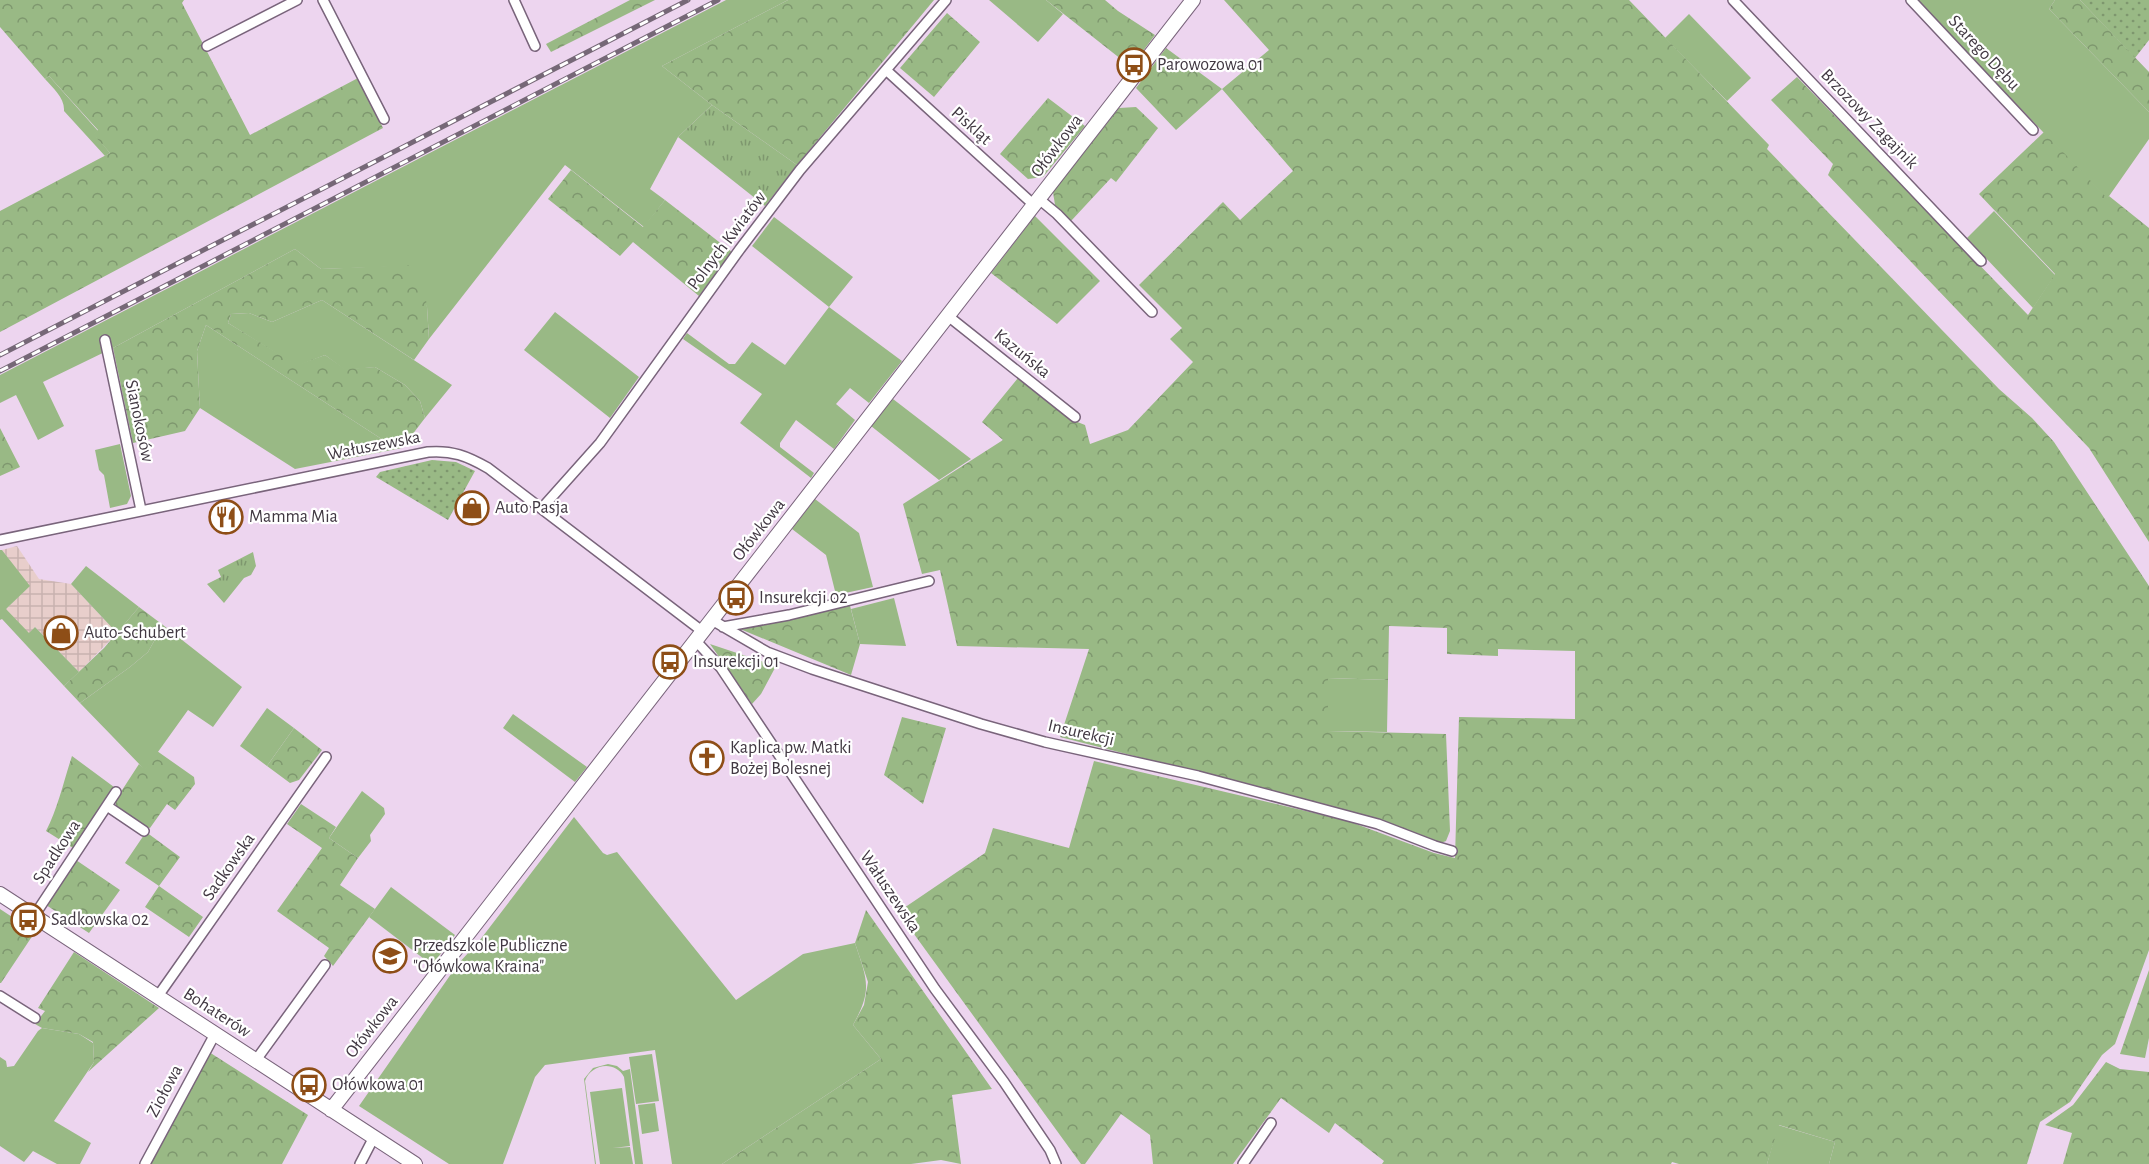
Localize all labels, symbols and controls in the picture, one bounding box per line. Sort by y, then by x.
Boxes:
street label: Starego Dębu [1945,12,2023,94]
bus stop icon: Parowozowa 01 [1116,47,1152,83]
place label: Parowozowa 01 [1157,56,1263,74]
street label: Brzozowy Zagajnik [1817,66,1921,173]
street label: Piskląt [947,104,995,149]
street label: Ołówkowa [1028,111,1086,181]
street label: Polnych Kwiatów [684,189,770,293]
street label: Kazuńska [990,326,1054,382]
street label: Sianokosów [122,378,156,464]
street label: Wałuszewska [326,428,422,464]
shop icon: Auto Pasja [454,490,490,526]
street label: Ołówkowa [729,495,789,565]
restaurant icon: Mamma Mia [208,499,244,535]
place label: Auto Pasja [495,499,568,517]
place label: Mamma Mia [249,508,338,526]
bus stop icon: Insurekcji 02 [718,580,754,616]
place label: Insurekcji 02 [759,589,847,607]
shop icon: Auto-Schubert [43,615,79,651]
place label: Auto-Schubert [84,624,186,642]
bus stop icon: Insurekcji 01 [652,644,688,680]
place label: Insurekcji 01 [693,653,779,671]
street label: Insurekcji [1046,717,1116,749]
place label: Kaplica pw. Matki Bożej Bolesnej [730,739,852,778]
church icon: Kaplica pw. Matki Bożej Bolesnej [689,740,725,776]
street label: Spadkowa [30,817,84,887]
street label: Sadkowska [199,830,259,904]
street label: Wałuszewska [856,848,924,936]
bus stop icon: Sadkowska 02 [10,902,46,938]
place label: Sadkowska 02 [51,911,149,929]
place label: Przedszkole Publiczne "Ołówkowa Kraina" [413,937,568,976]
school or university icon: Przedszkole Publiczne "Ołówkowa Kraina" [372,938,408,974]
street label: Bohaterów [180,985,254,1041]
street label: Ołówkowa [342,992,402,1062]
street label: Ziołowa [144,1062,186,1120]
bus stop icon: Ołówkowa 01 [291,1067,327,1103]
place label: Ołówkowa 01 [332,1076,424,1094]

